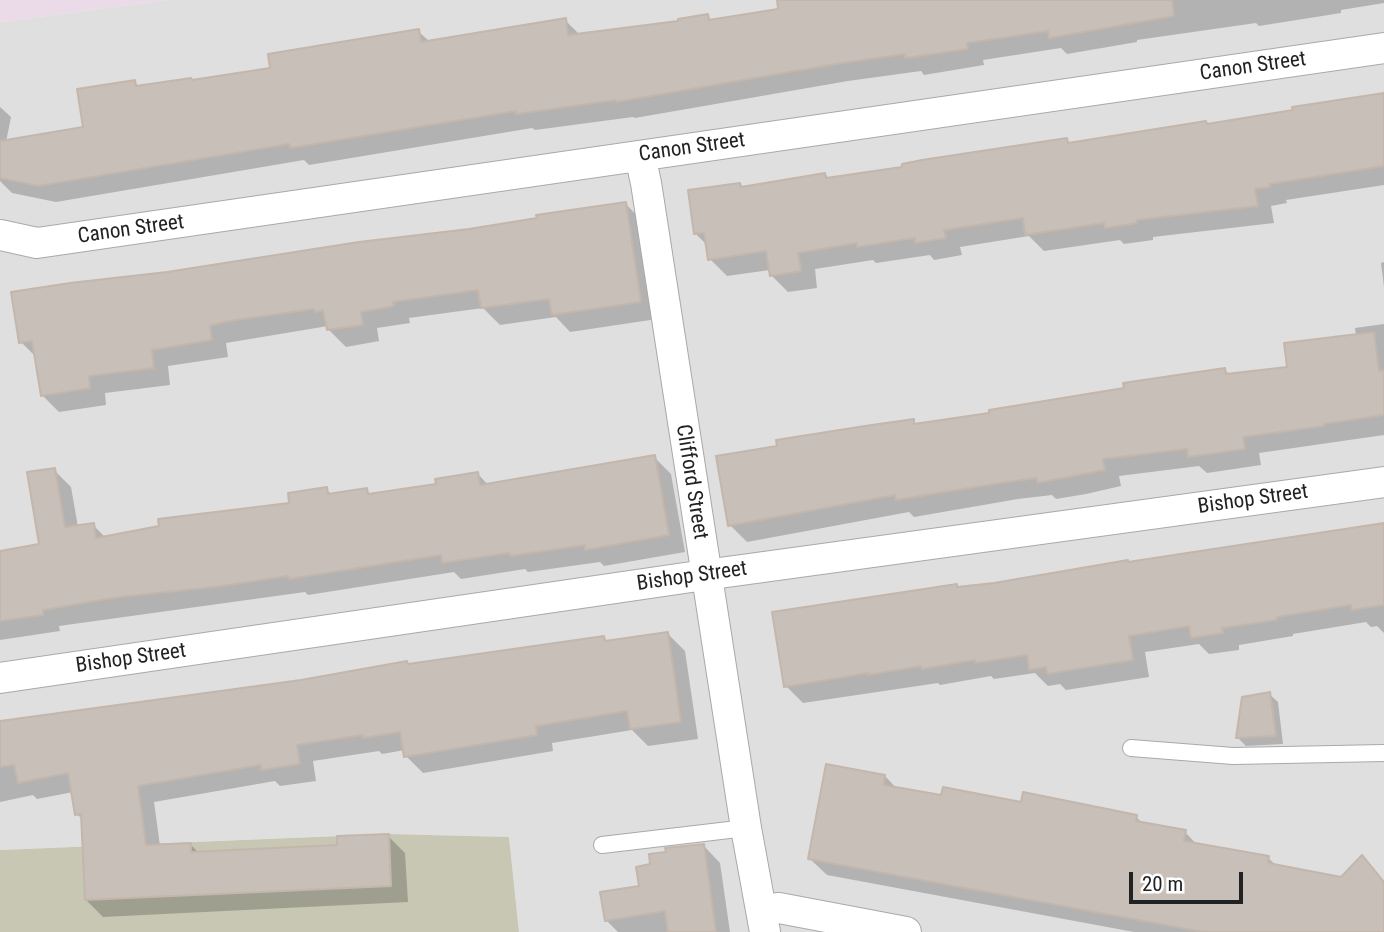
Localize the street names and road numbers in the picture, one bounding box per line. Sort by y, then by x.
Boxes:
street label: Canon Street [1198,47,1308,87]
street label: Canon Street [637,128,747,168]
street label: Canon Street [76,210,186,250]
street label: Clifford Street [669,423,713,541]
street label: Bishop Street [1196,480,1310,520]
street label: Bishop Street [635,557,749,597]
street label: Bishop Street [74,639,188,679]

